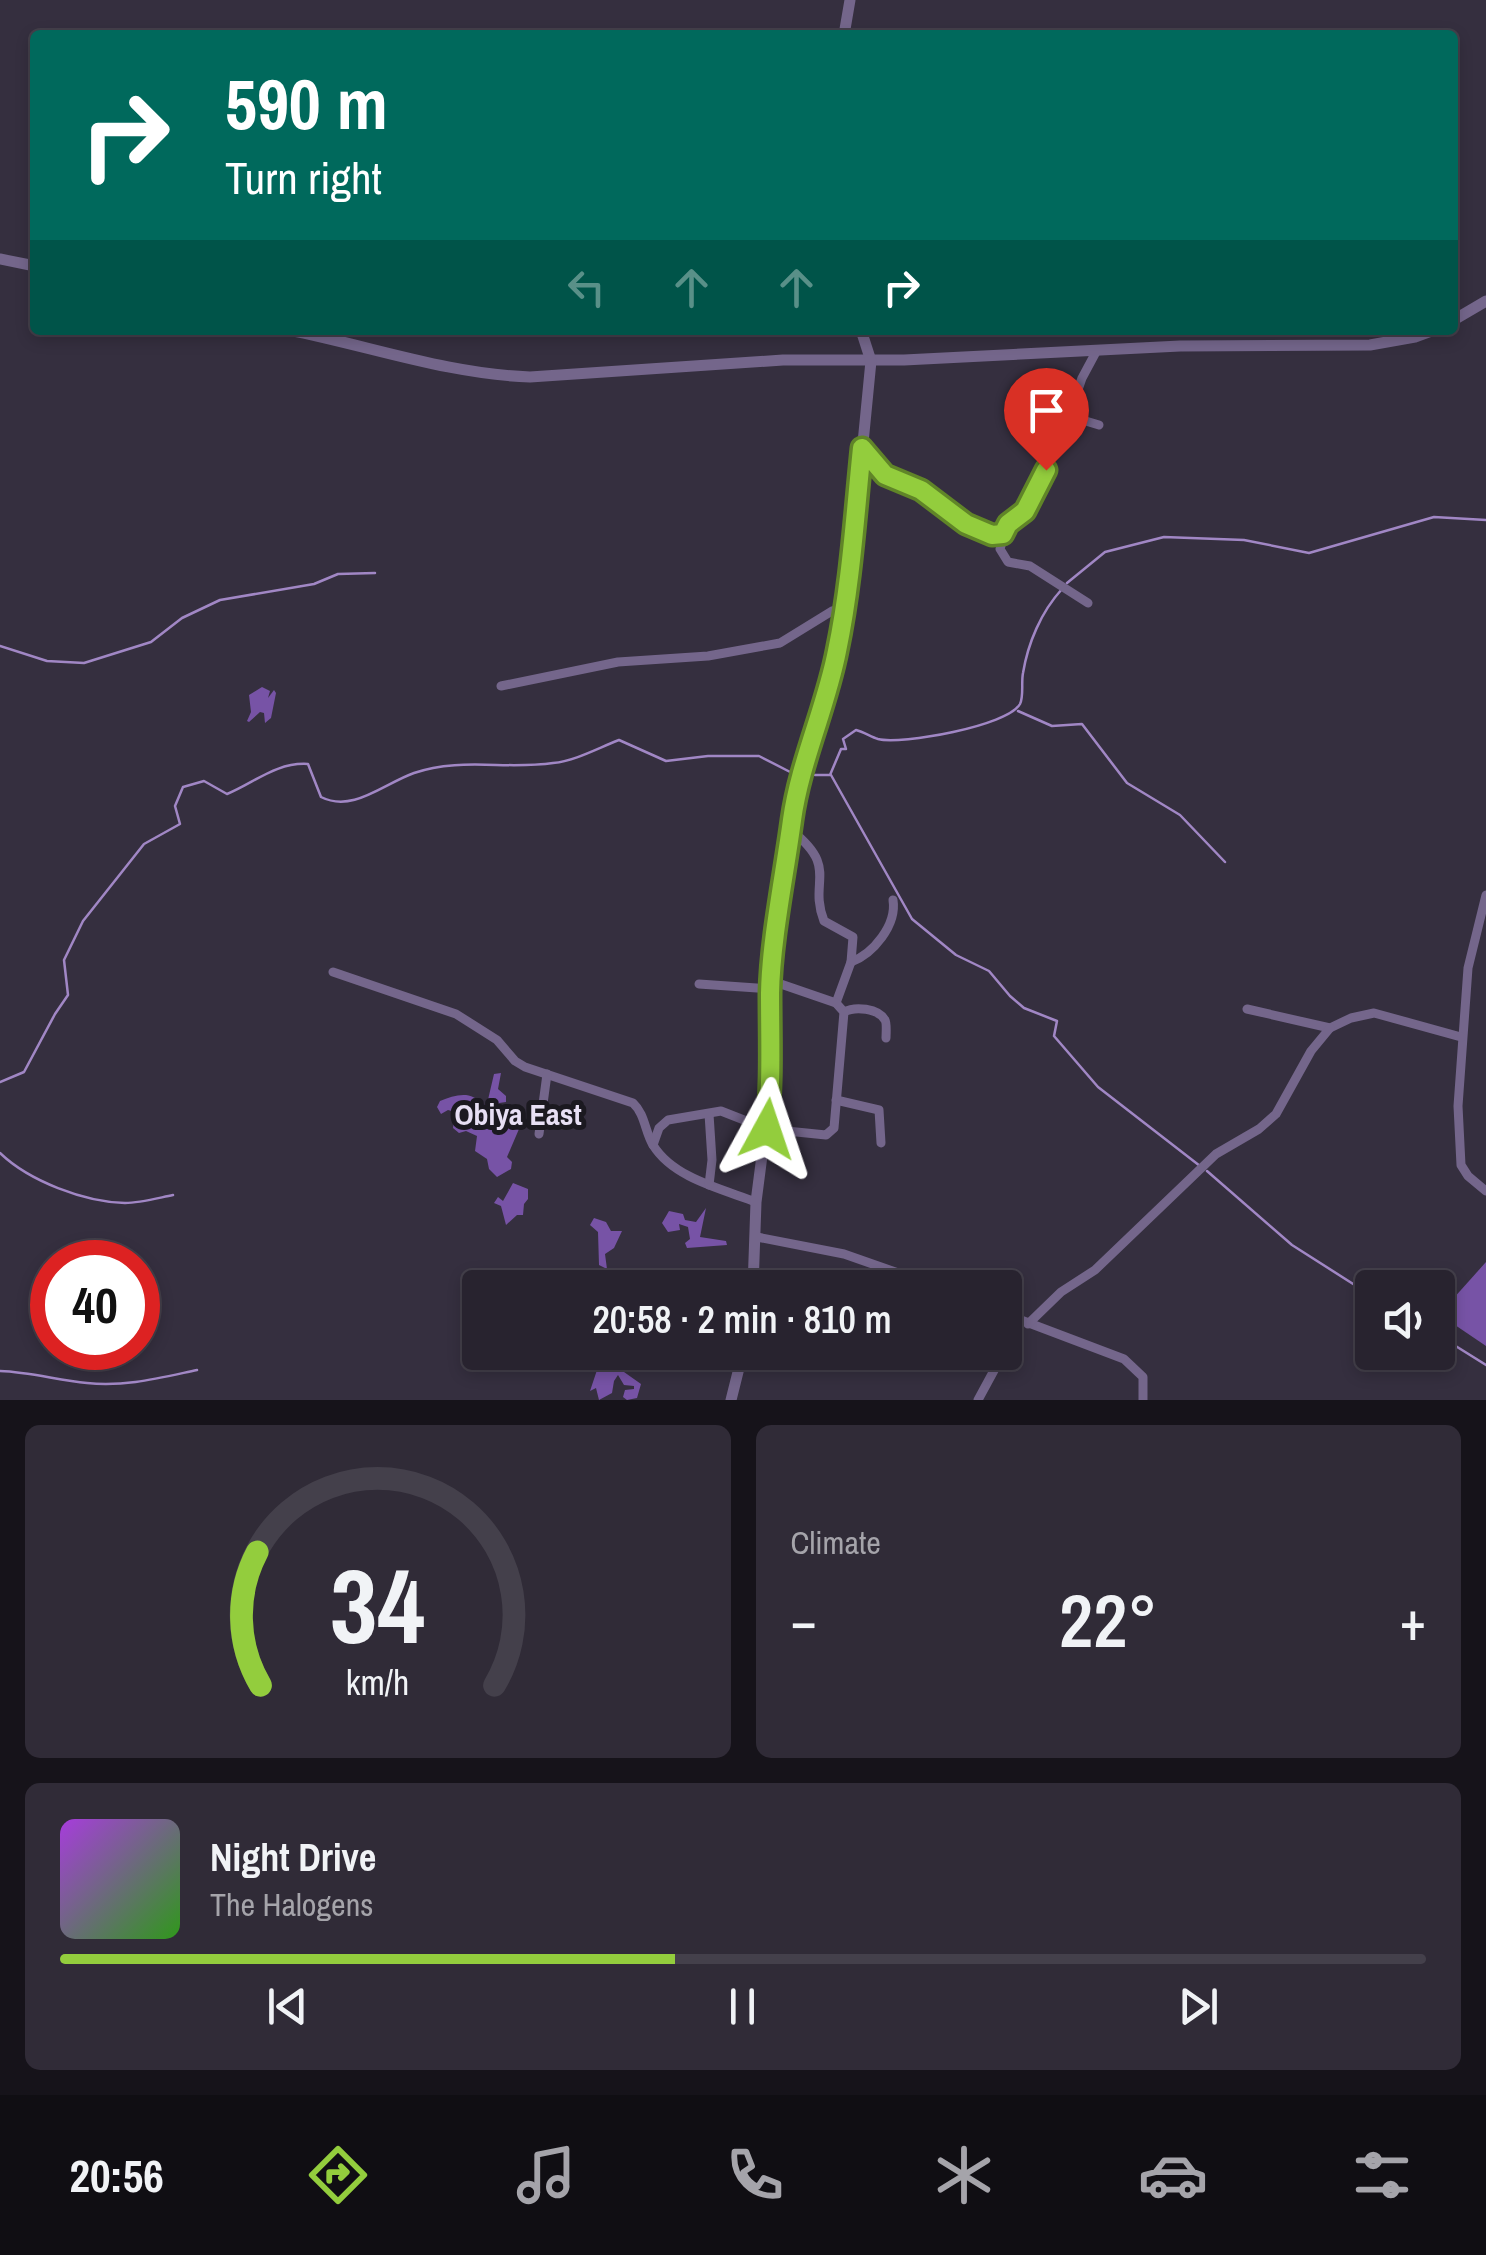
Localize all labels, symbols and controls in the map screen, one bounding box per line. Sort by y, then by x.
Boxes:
text: 590 m [225,57,388,151]
icon: right [60,70,190,200]
text: Turn right [225,147,382,208]
icon: left [559,260,614,315]
icon: ahead [664,260,719,315]
icon: ahead [769,260,824,315]
icon: right [874,260,929,315]
pin [1004,368,1089,471]
icon: arrive [1019,383,1074,438]
position arrow [715,1077,819,1181]
district label: Obiya East [454,1094,582,1134]
speed limit sign: 40 [30,1240,160,1370]
map controls [1355,1270,1455,1370]
button: sound [1355,1270,1455,1370]
text: 20:58 · 2 min · 810 m [592,1294,892,1345]
text: Climate [791,1521,881,1564]
text: 34 [330,1535,425,1675]
text: 22° [1059,1569,1157,1670]
text: − [791,1583,817,1657]
text: + [1400,1583,1426,1657]
text: km/h [346,1658,410,1706]
text: Night Drive [210,1832,376,1883]
text: The Halogens [210,1883,373,1926]
icon: previous [260,1979,315,2034]
icon: pause [715,1979,770,2034]
icon: next [1171,1979,1226,2034]
icon: directions [303,2140,373,2210]
icon: music [511,2140,581,2210]
icon: phone [720,2140,790,2210]
icon: climate [929,2140,999,2210]
icon: car [1138,2140,1208,2210]
icon: filters [1347,2140,1417,2210]
text: 20:56 [69,2145,164,2206]

